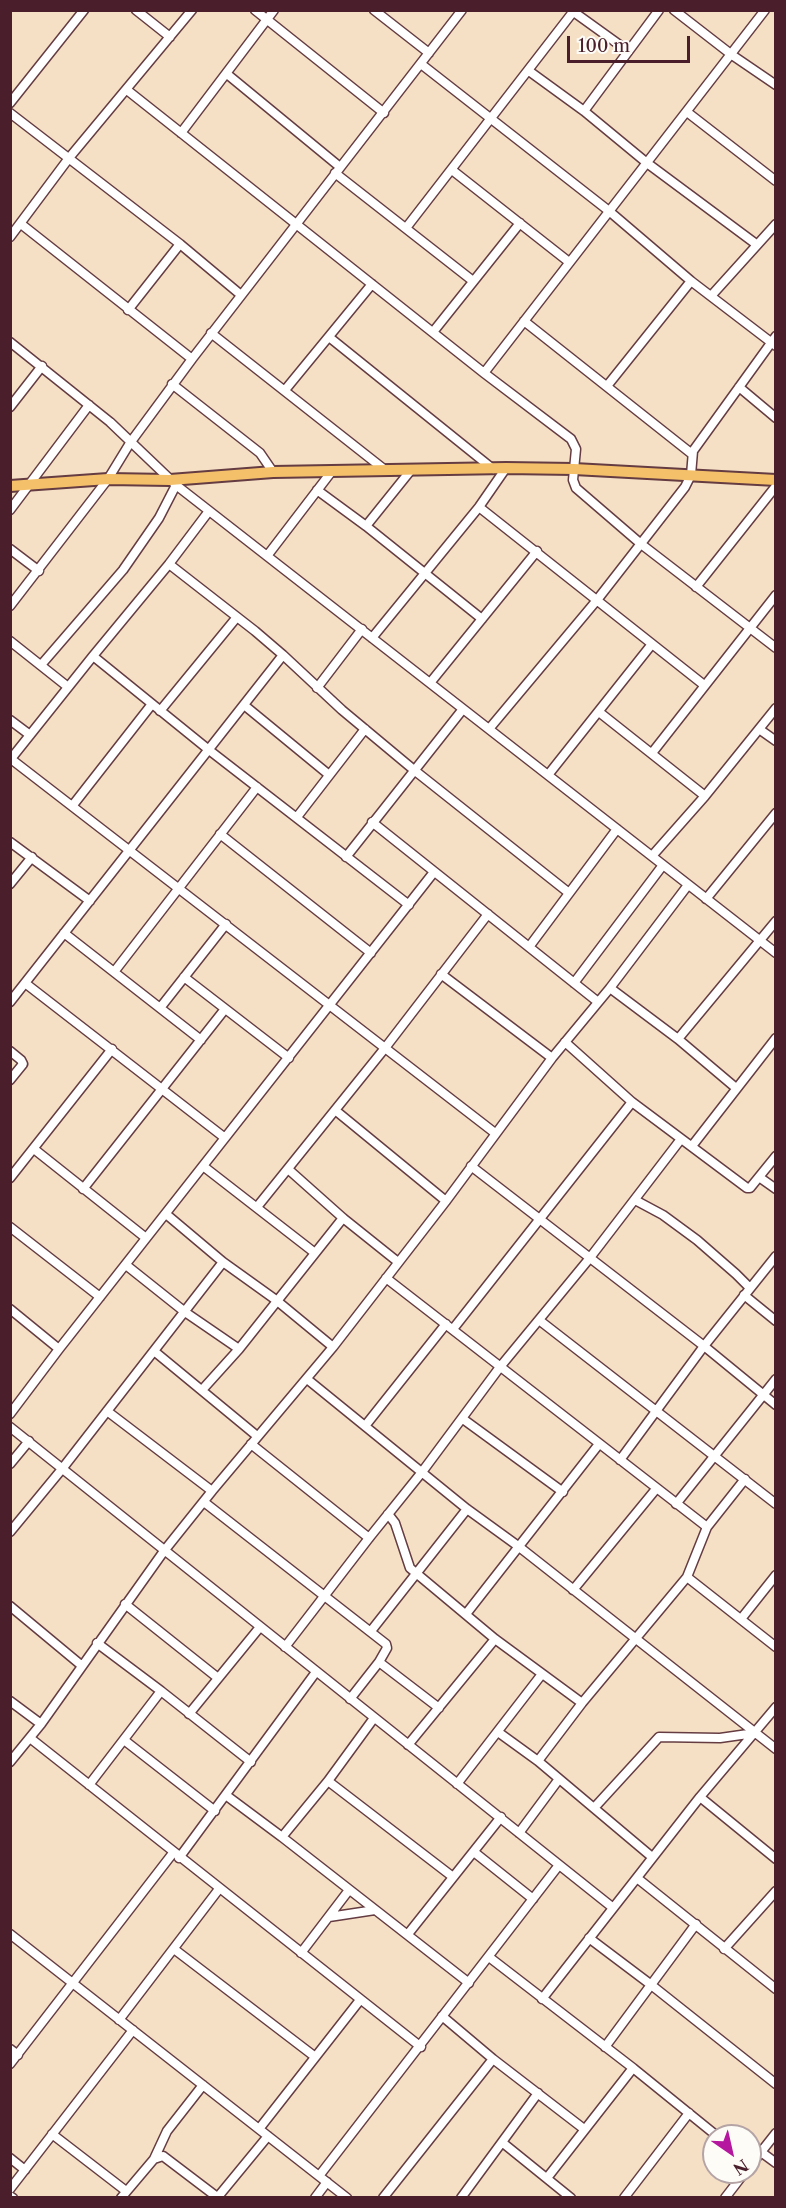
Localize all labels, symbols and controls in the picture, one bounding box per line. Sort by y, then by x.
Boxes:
scale bar [570,24,693,62]
text: 100 m [578,35,630,57]
north arrow [702,2124,762,2184]
text: N [730,2155,752,2179]

